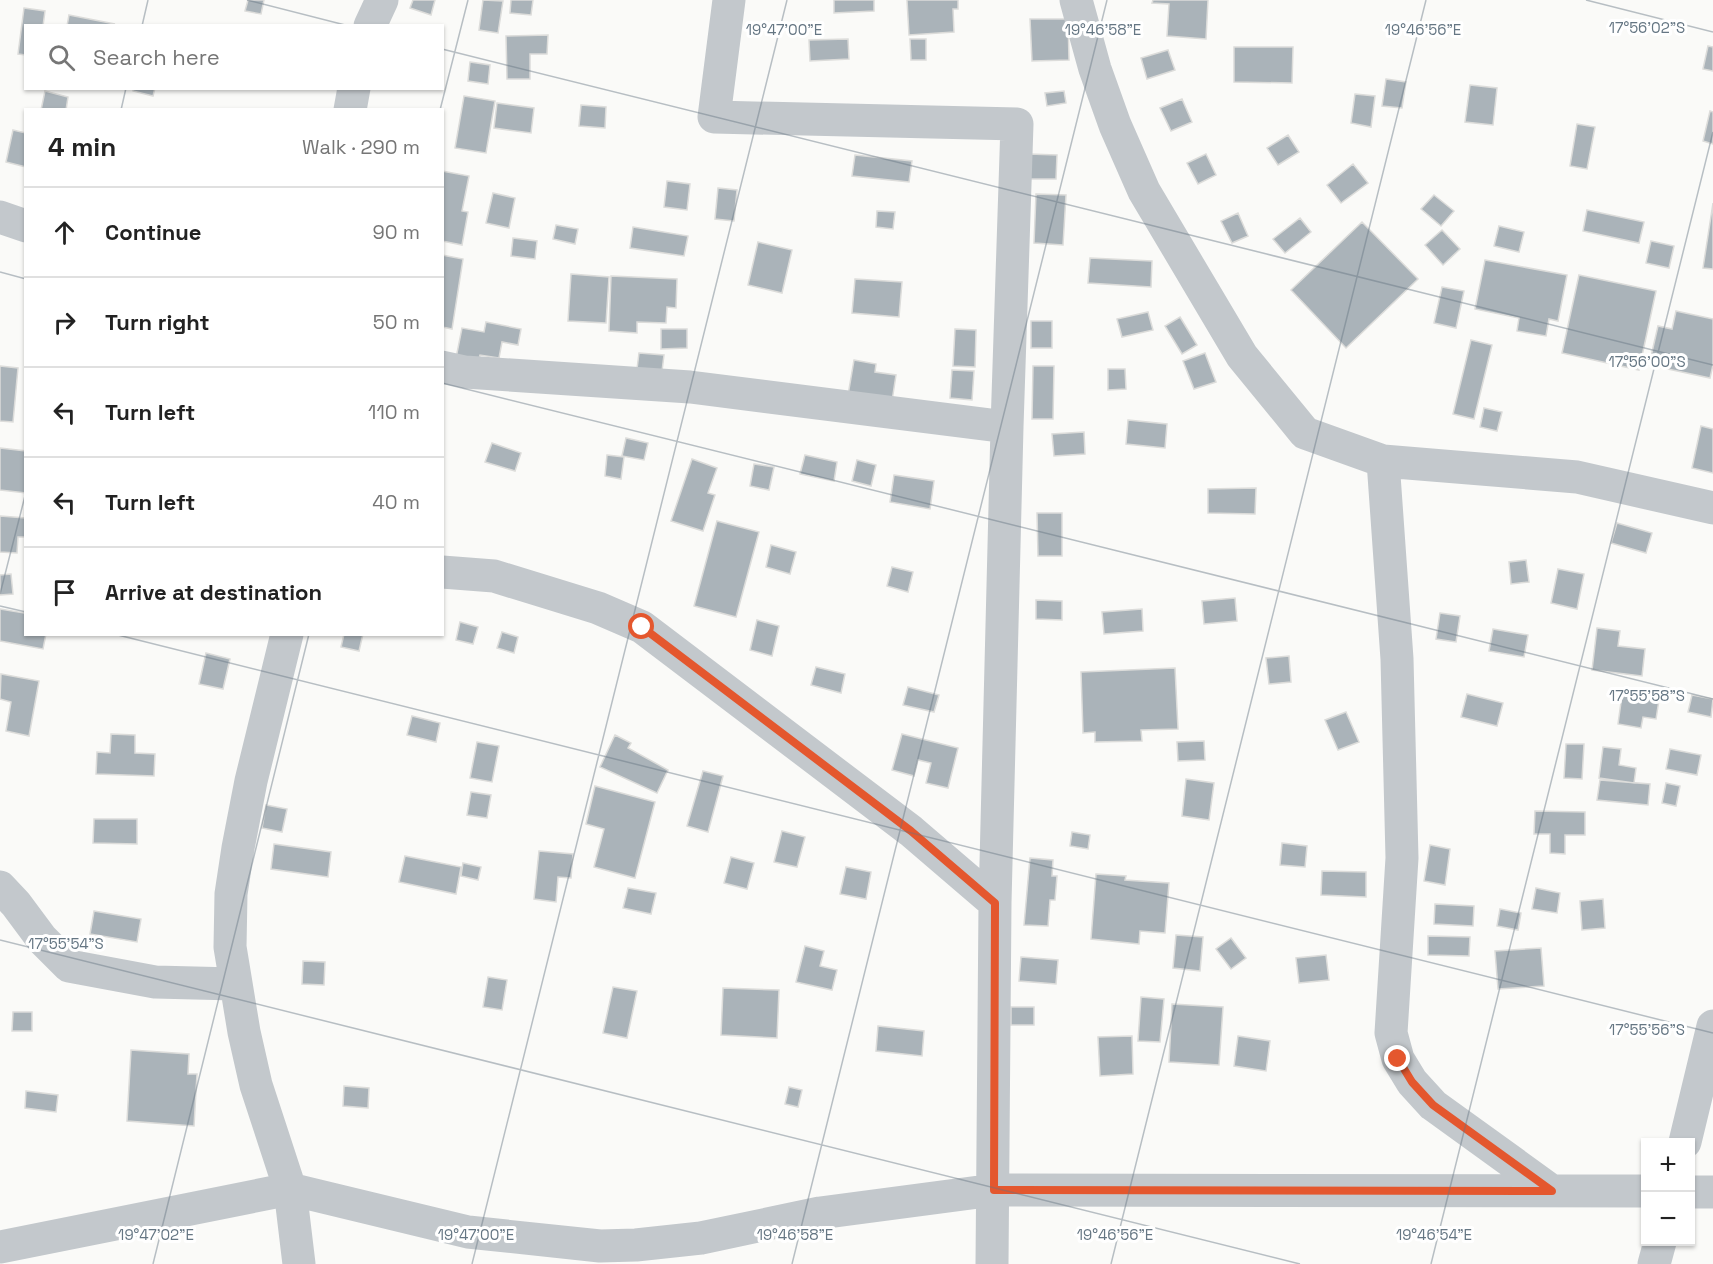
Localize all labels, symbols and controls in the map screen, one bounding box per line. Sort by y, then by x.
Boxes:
text: 17°56'02"S [1609,18,1685,37]
text: 19°47'00"E [746,20,822,39]
text: 19°46'58"E [1065,20,1141,39]
text: 19°46'56"E [1385,20,1461,39]
search box [24,24,444,90]
icon: search [45,41,78,74]
text: Search here [93,43,220,71]
text: 4 min [48,130,116,164]
text: Walk · 290 m [302,134,420,160]
icon: ahead [48,216,81,249]
text: Continue [105,218,201,246]
text: 90 m [373,219,420,245]
icon: right [48,306,81,339]
text: Turn right [105,308,210,336]
text: 50 m [373,309,420,335]
text: 17°56'00"S [1608,352,1686,371]
icon: left [48,396,81,429]
text: Turn left [105,398,195,426]
text: 110 m [368,399,420,425]
icon: left [48,486,81,519]
text: Turn left [105,488,195,516]
text: 40 m [372,489,420,515]
icon: arrive [48,576,81,609]
text: Arrive at destination [105,578,322,606]
route start [628,613,654,639]
text: 17°55'58"S [1609,686,1685,705]
text: 17°55'54"S [28,934,104,953]
text: 17°55'56"S [1609,1020,1685,1039]
route end [1384,1045,1410,1071]
map controls [1641,1138,1695,1246]
button: + [1641,1138,1695,1192]
button: − [1641,1192,1695,1246]
text: 19°47'02"E [118,1225,194,1244]
text: 19°47'00"E [438,1225,514,1244]
text: 19°46'58"E [757,1225,833,1244]
text: 19°46'56"E [1077,1225,1153,1244]
text: 19°46'54"E [1396,1225,1472,1244]

